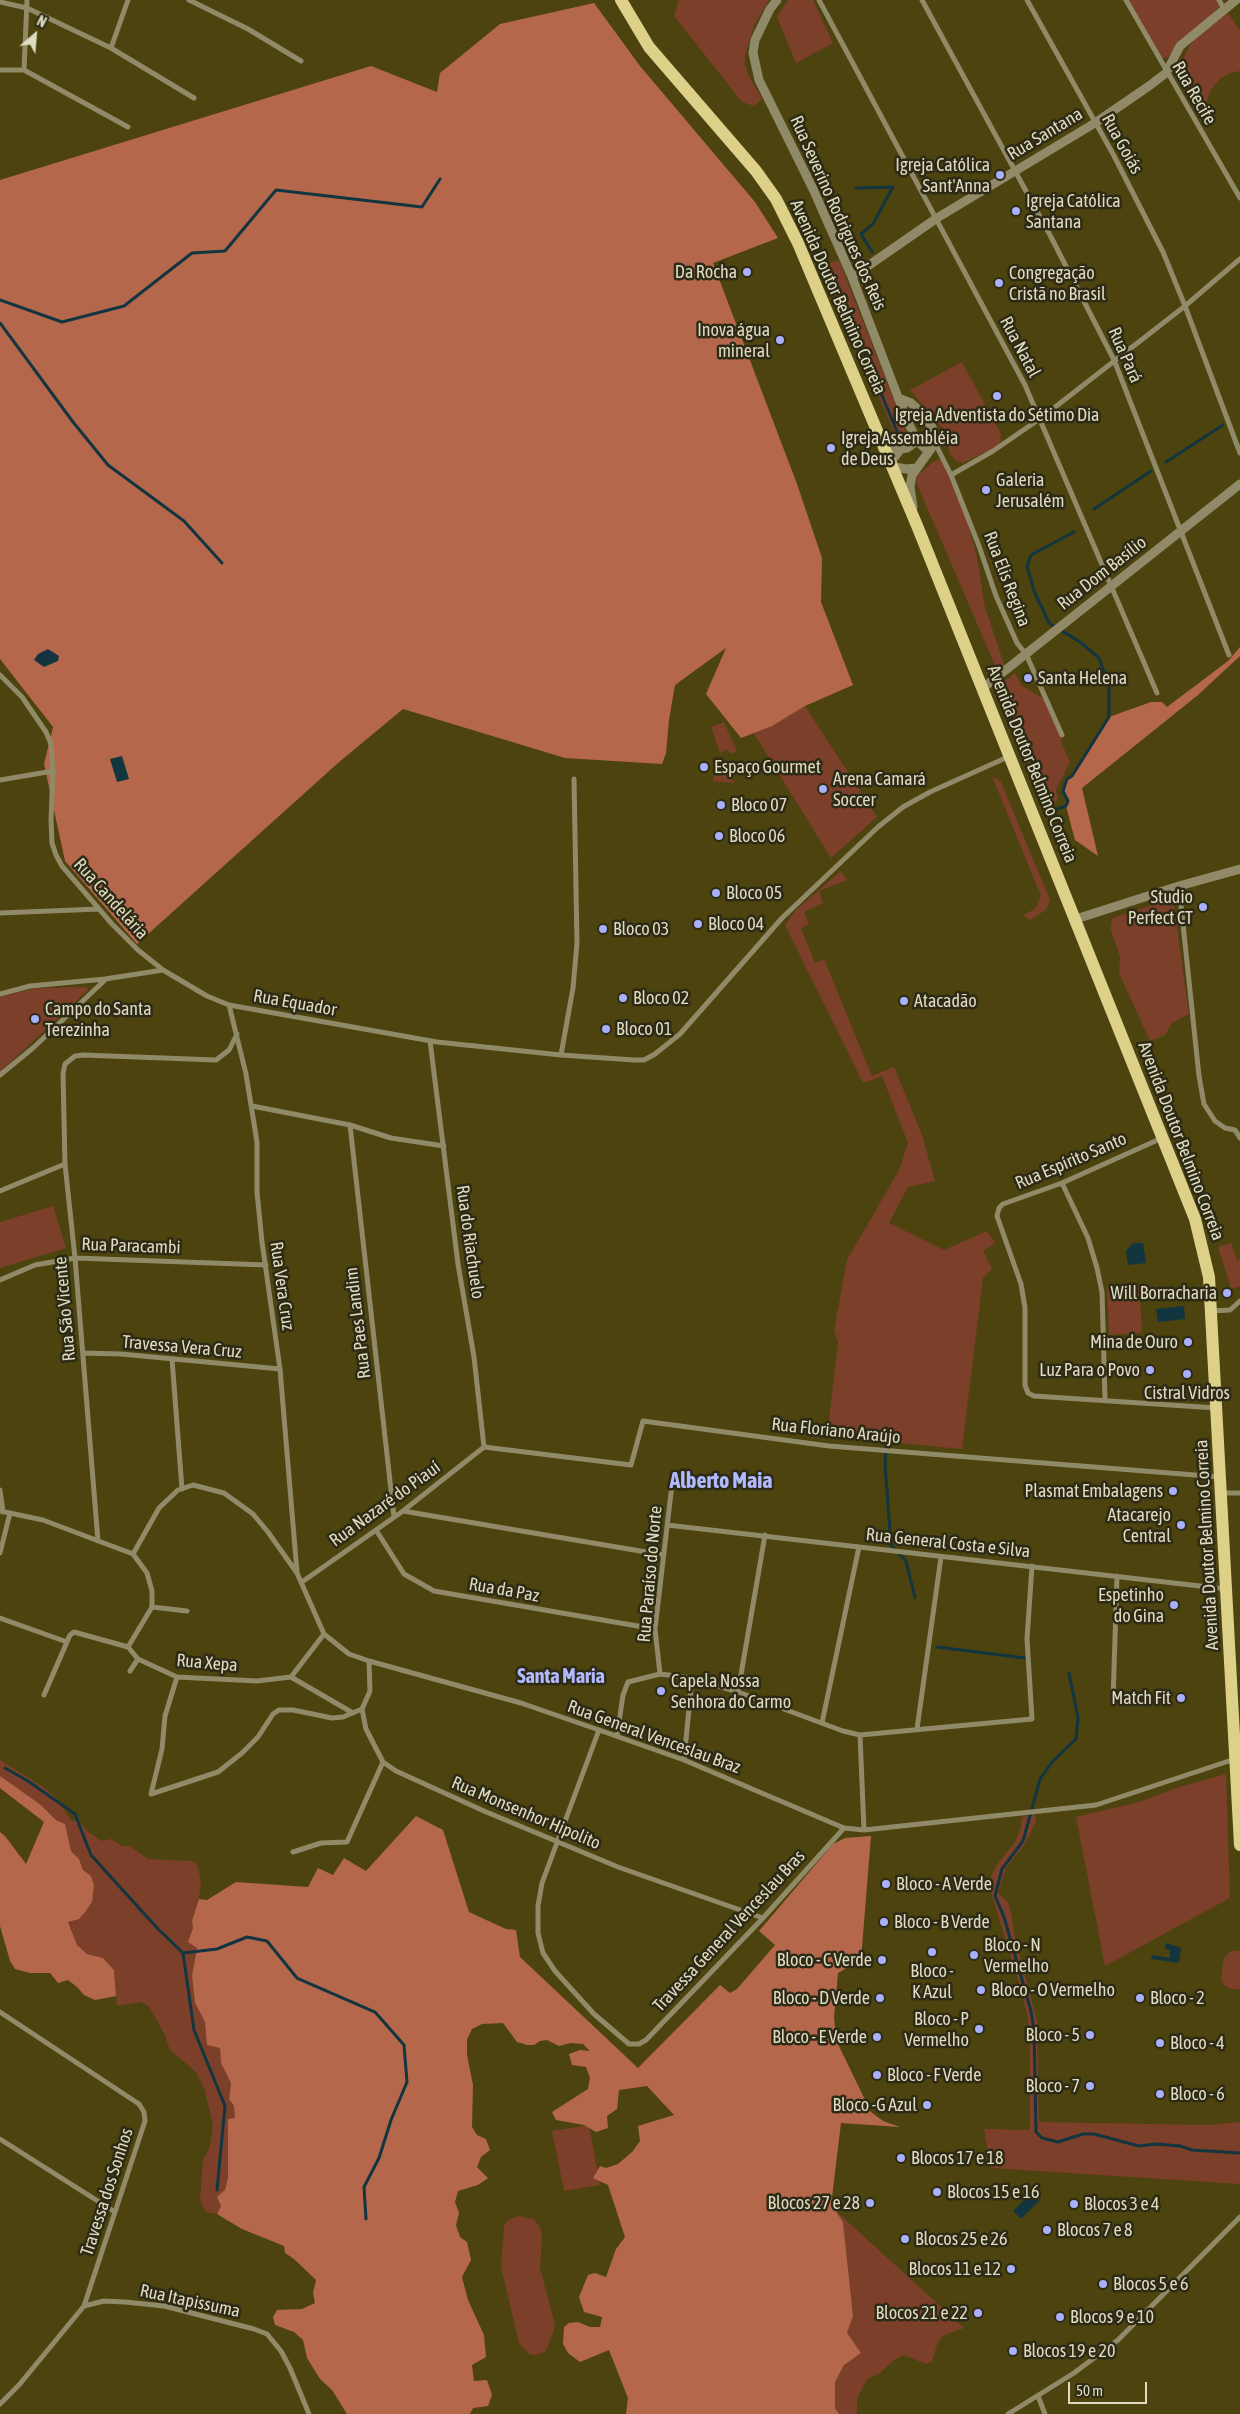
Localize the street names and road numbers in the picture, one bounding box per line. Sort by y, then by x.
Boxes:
street label: Rua Recife [1167,57,1221,129]
street label: Rua Santana [1004,103,1086,165]
street label: Rua Goiás [1097,110,1147,178]
street label: Rua Severino Rodrigues dos Reis [785,112,891,314]
street label: Avenida Doutor Belmino Correia [785,196,891,398]
street label: Rua Natal [995,313,1045,381]
street label: Rua Pará [1103,324,1147,386]
street label: Rua Elis Regina [979,528,1035,630]
street label: Rua Dom Basílio [1053,531,1151,615]
street label: Avenida Doutor Belmino Correia [982,662,1082,866]
street label: Rua Candelária [69,854,153,944]
street label: Rua Equador [252,985,338,1021]
street label: Avenida Doutor Belmino Correia [1133,1039,1229,1243]
street label: Rua Espírito Santo [1012,1128,1130,1194]
street label: Rua do Riachuelo [451,1184,489,1300]
street label: Rua Paracambi [81,1233,181,1259]
street label: Rua Vera Cruz [265,1240,299,1332]
street label: Rua São Vicente [50,1256,80,1362]
street label: Rua Paes Landim [340,1266,376,1380]
street label: Travessa Vera Cruz [121,1331,243,1363]
street label: Rua Floriano Araújo [770,1413,902,1449]
street label: Avenida Doutor Belmino Correia [1191,1439,1223,1651]
street label: Rua Nazaré do Piauí [325,1457,445,1551]
street label: Rua Paraíso do Norte [633,1505,667,1643]
street label: Rua General Costa e Silva [865,1524,1031,1562]
street label: Rua da Paz [467,1573,541,1607]
street label: Rua Xepa [175,1650,239,1676]
street label: Rua General Venceslau Braz [564,1696,744,1778]
street label: Rua Monsenhor Hipolito [448,1772,604,1854]
street label: Travessa General Venceslau Bras [648,1846,810,2016]
street label: Travessa dos Sonhos [76,2125,138,2259]
street label: Rua Itapissuma [138,2280,242,2322]

